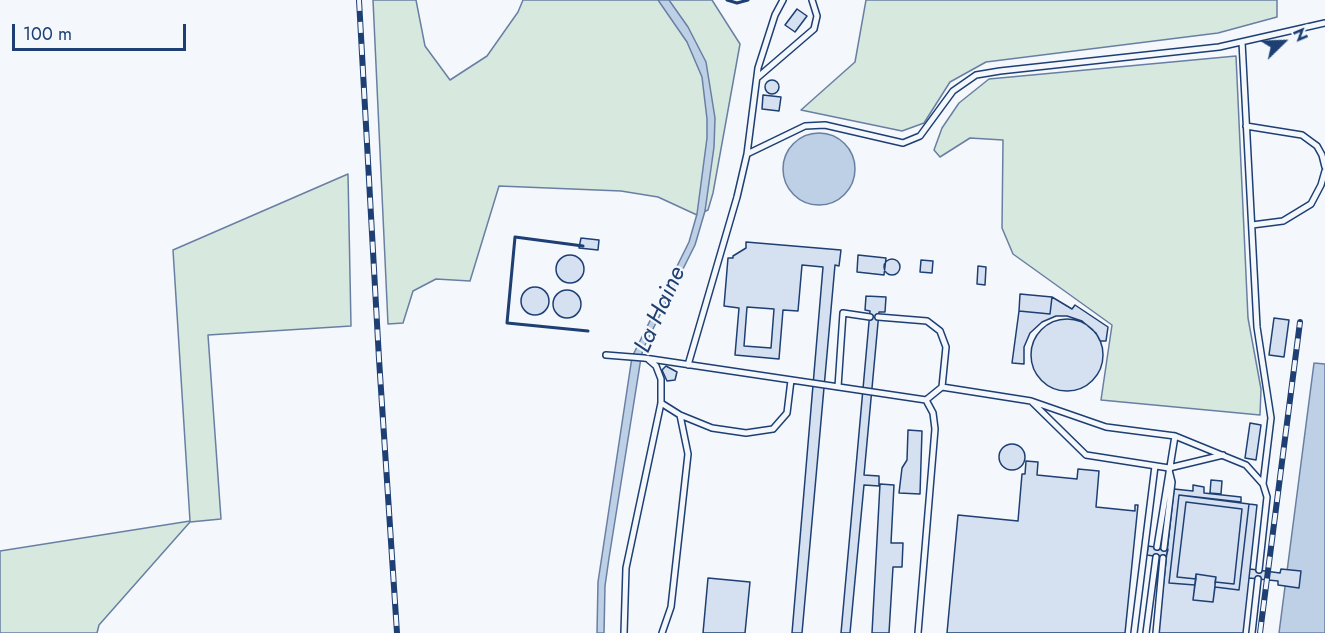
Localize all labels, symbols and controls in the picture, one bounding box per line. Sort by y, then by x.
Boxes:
scale bar [15,12,189,50]
north arrow [1253,12,1313,72]
text: 100 m [23,21,72,47]
text: N [1287,24,1313,45]
water label: La Haine [629,262,693,358]

